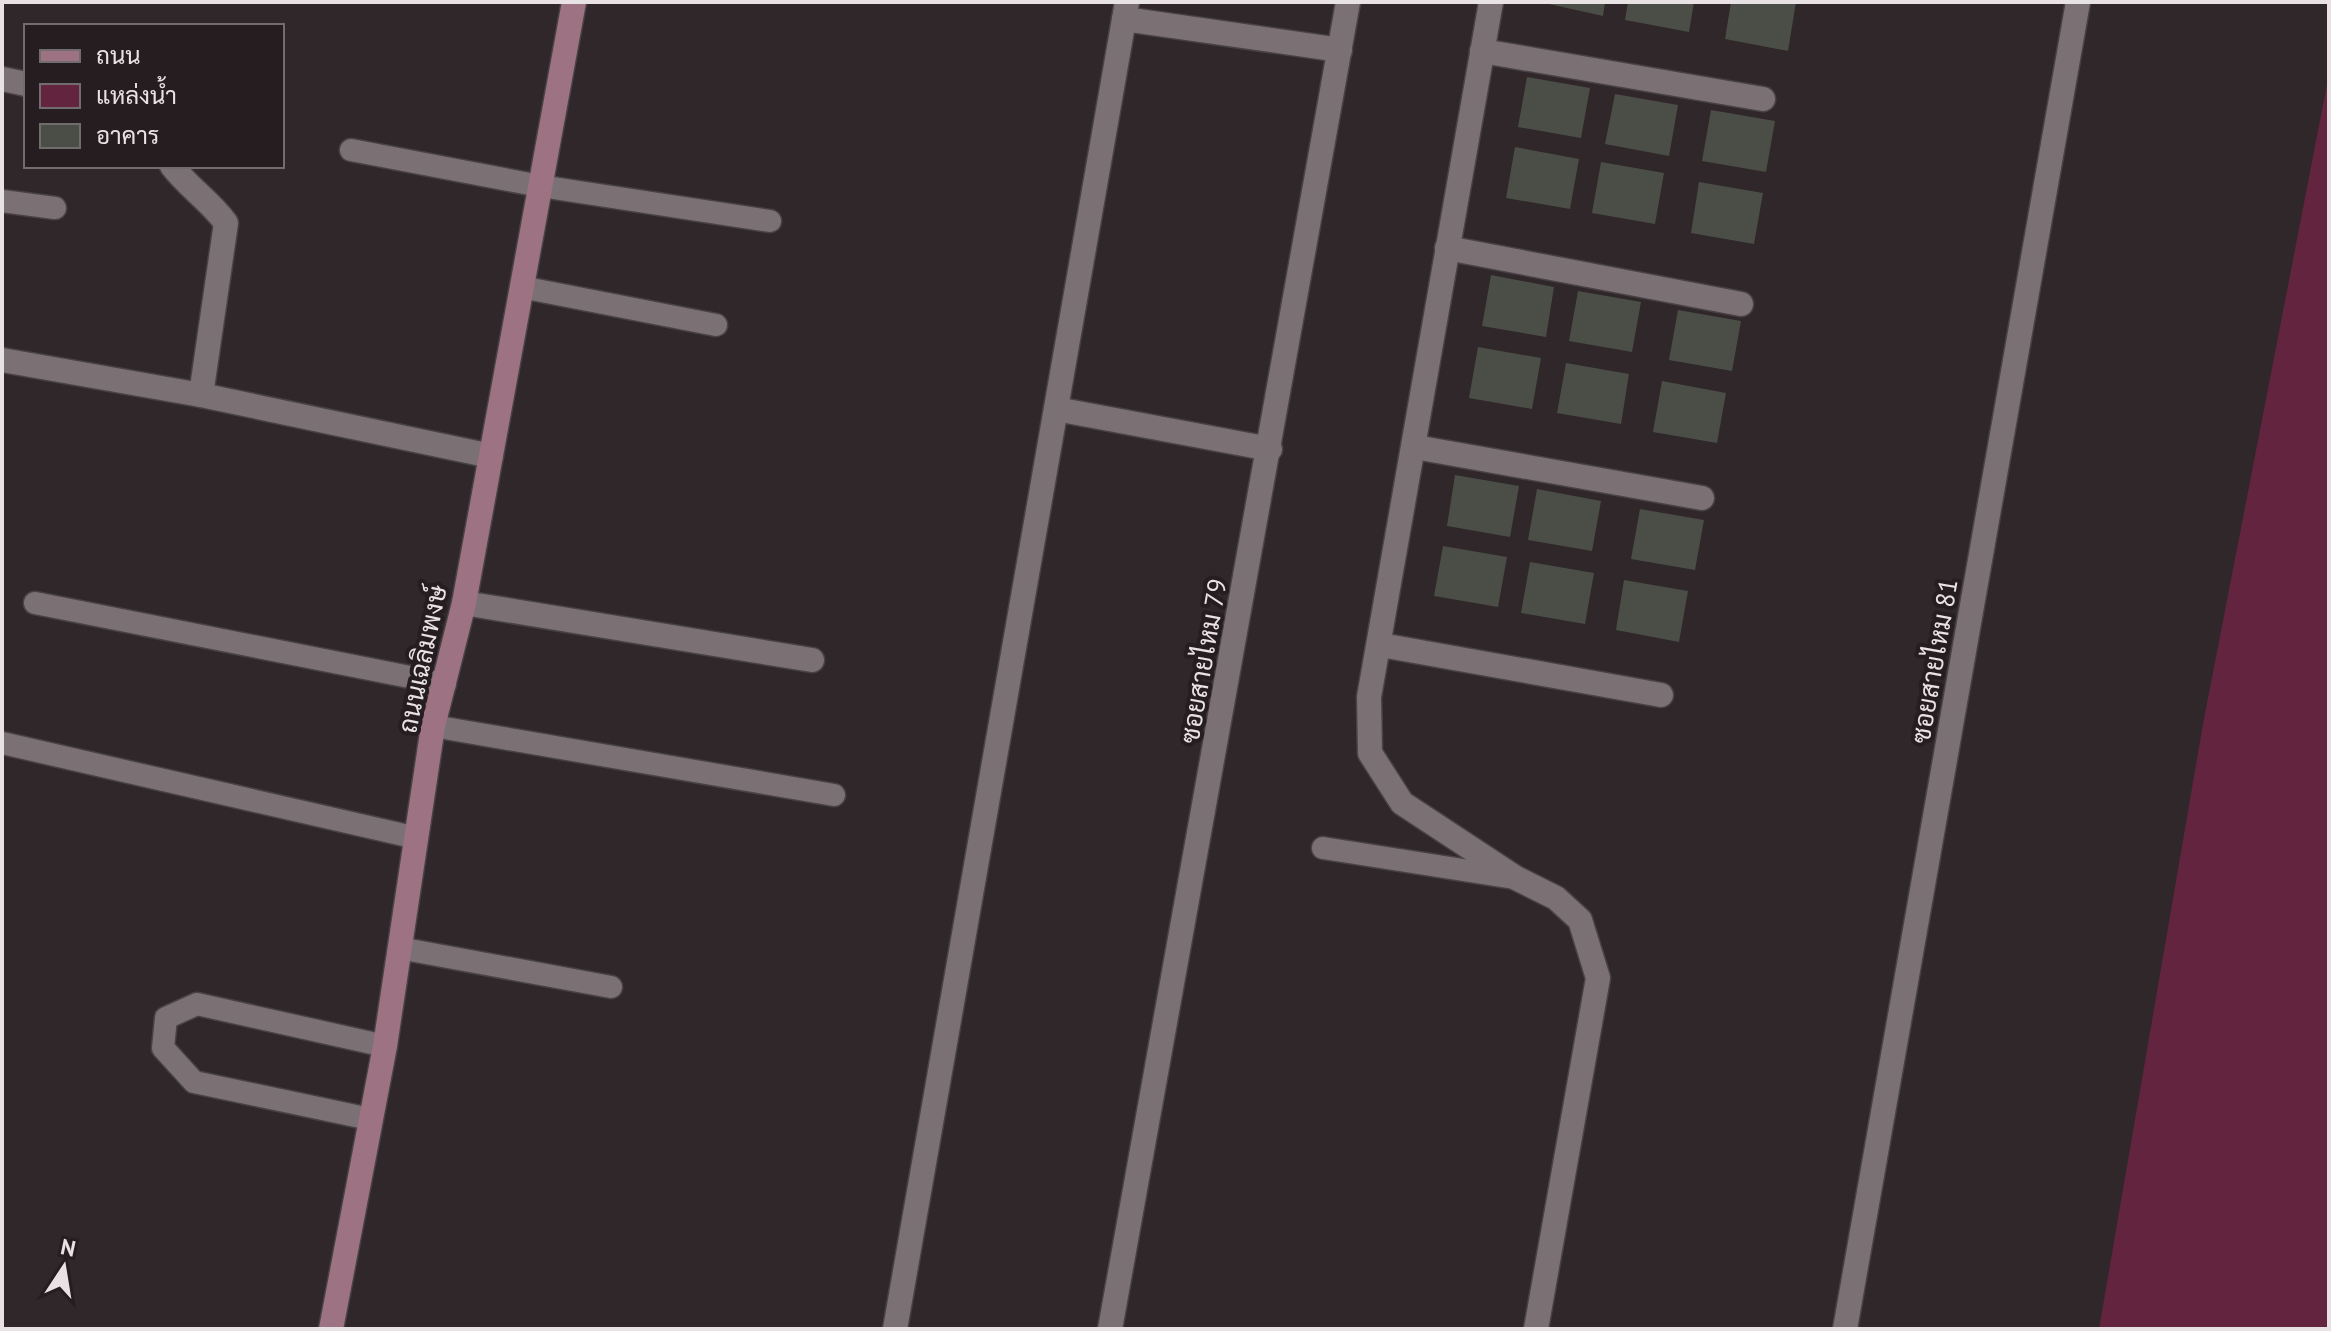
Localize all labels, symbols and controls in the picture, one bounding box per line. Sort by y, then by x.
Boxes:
legend [24,24,284,168]
text: ถนน [96,40,141,71]
text: แหล่งน้ำ [96,76,177,111]
text: อาคาร [96,120,159,151]
street label: ซอยสายไหม 79 [1172,576,1234,746]
street label: ซอยสายไหม 81 [1903,576,1965,746]
street label: ถนนเฉลิมพงษ์ [390,582,454,736]
north arrow [24,1227,104,1307]
text: N [58,1232,78,1263]

